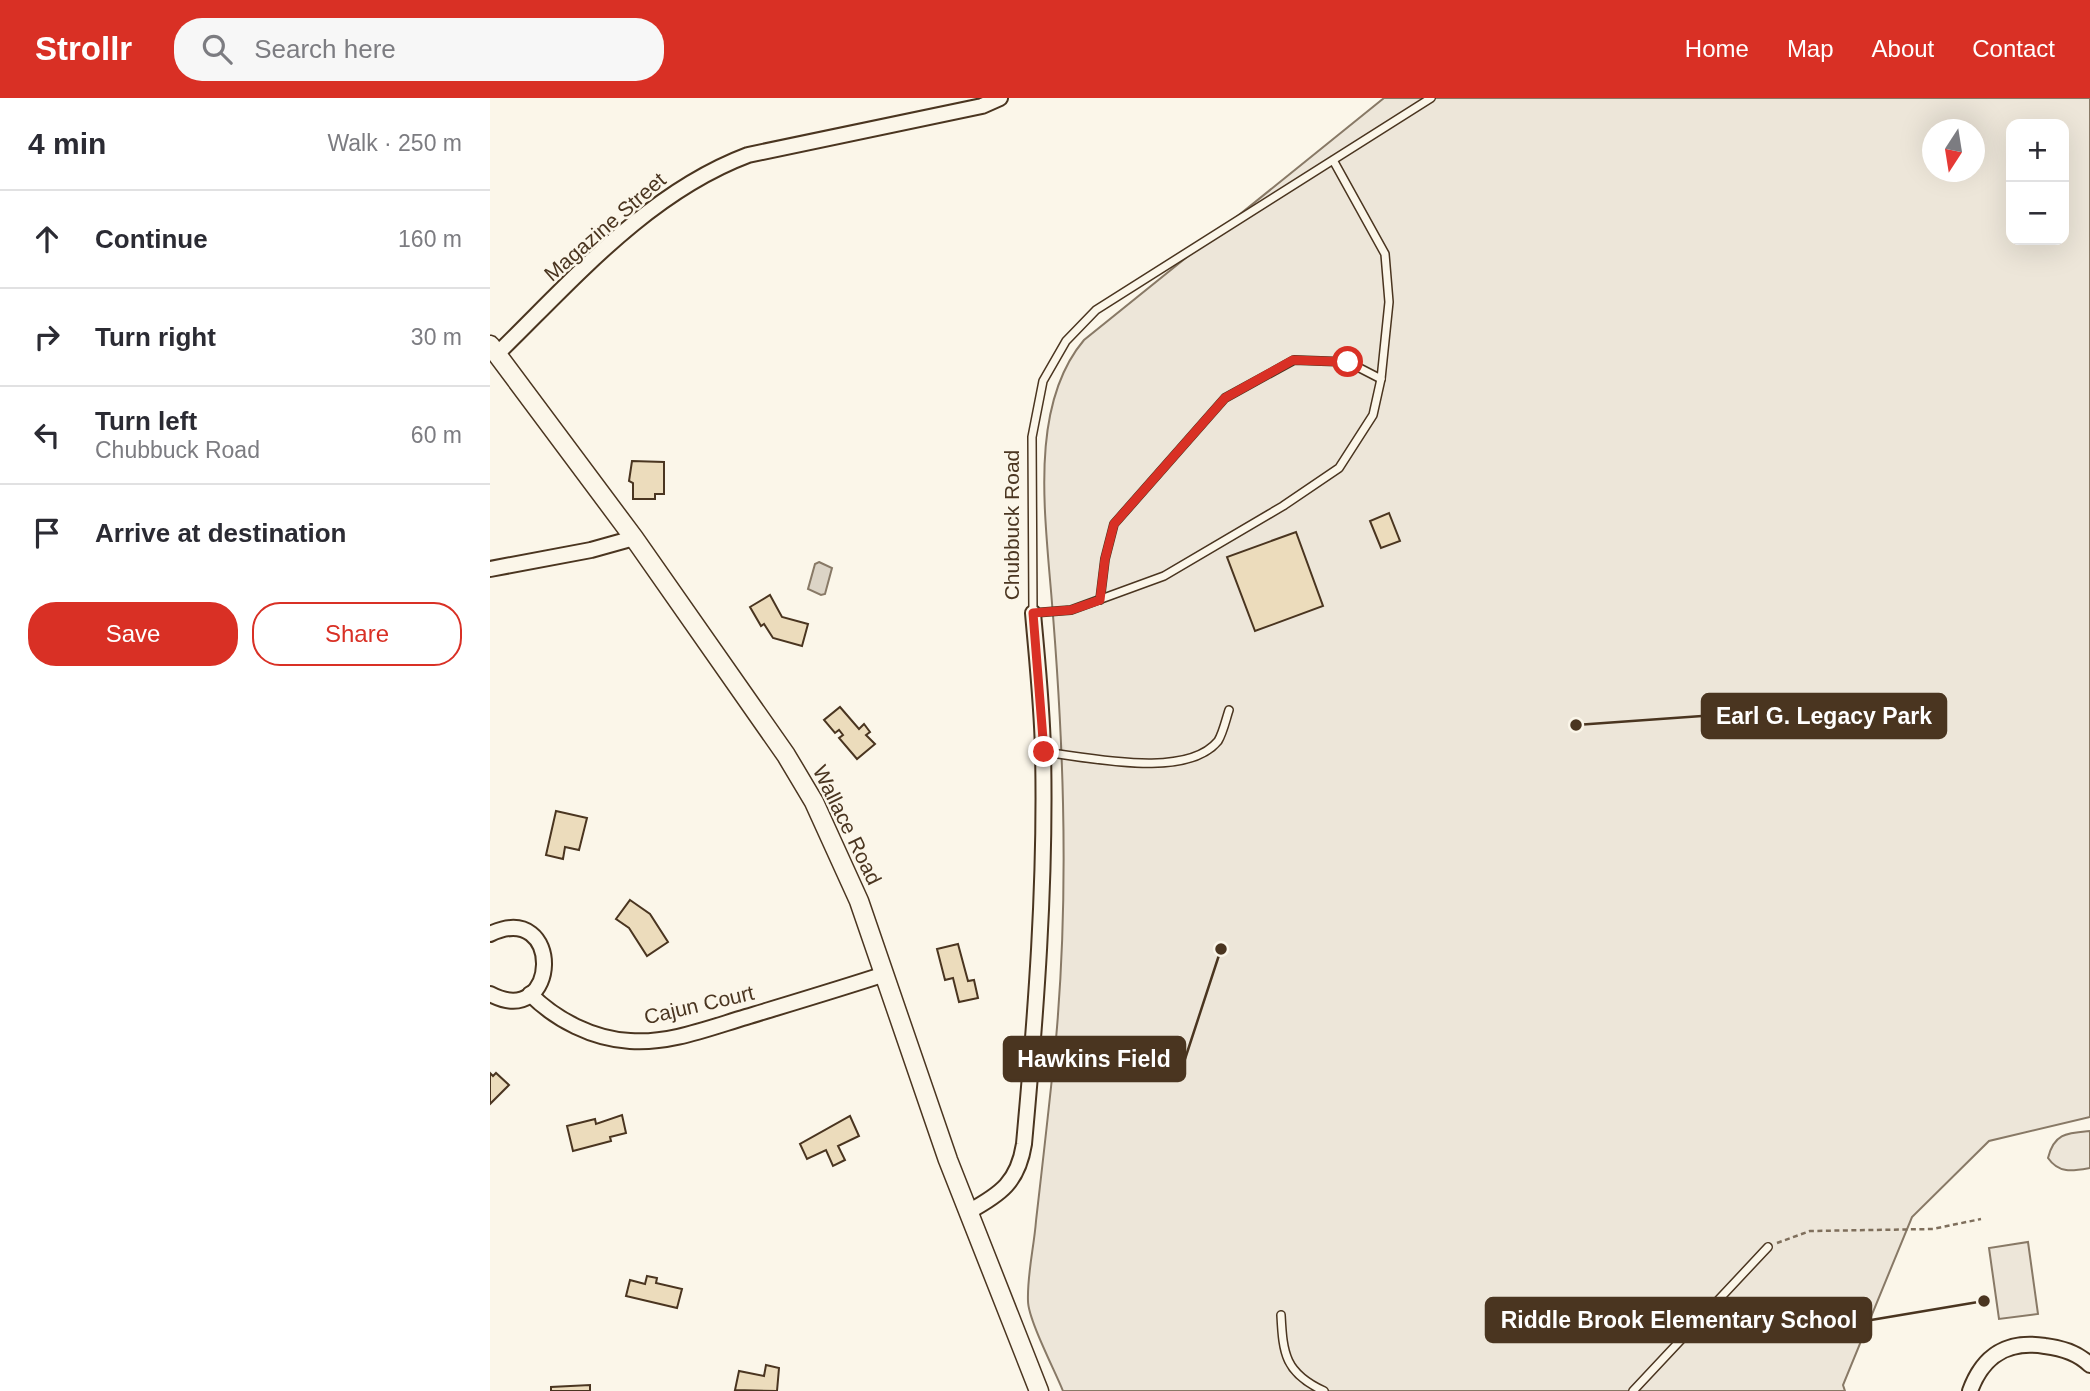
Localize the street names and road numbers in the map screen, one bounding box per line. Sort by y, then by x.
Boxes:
street label: Magazine Street [539,168,670,285]
street label: Chubbuck Road [1000,450,1023,600]
street label: Wallace Road [809,761,886,888]
street label: Cajun Court [642,981,756,1028]

